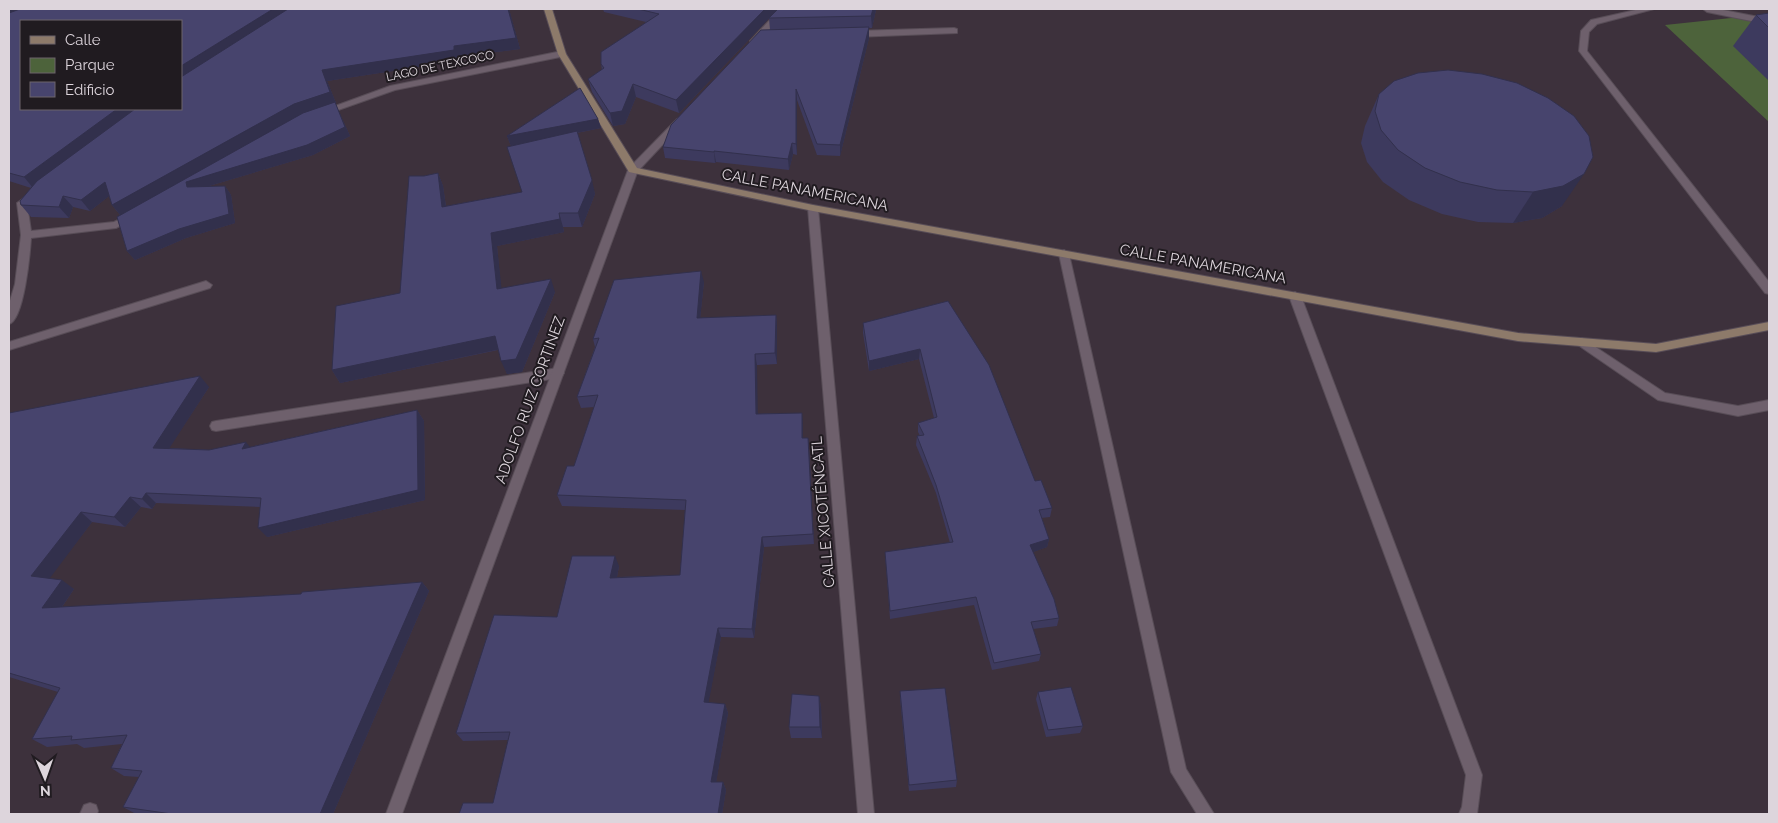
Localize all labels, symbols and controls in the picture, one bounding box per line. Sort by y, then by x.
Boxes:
legend [20,20,182,110]
text: Calle [65,31,101,49]
street label: LAGO DE TEXCOCO [385,48,495,84]
text: Parque [65,56,115,74]
text: Edificio [65,81,115,99]
street label: CALLE PANAMERICANA [720,165,890,215]
street label: CALLE PANAMERICANA [1118,240,1288,288]
street label: ADOLFO RUIZ CORTINEZ [491,314,569,486]
street label: CALLE XICOTÉNCATL [807,435,839,588]
north arrow [20,753,70,803]
text: N [40,783,51,799]

